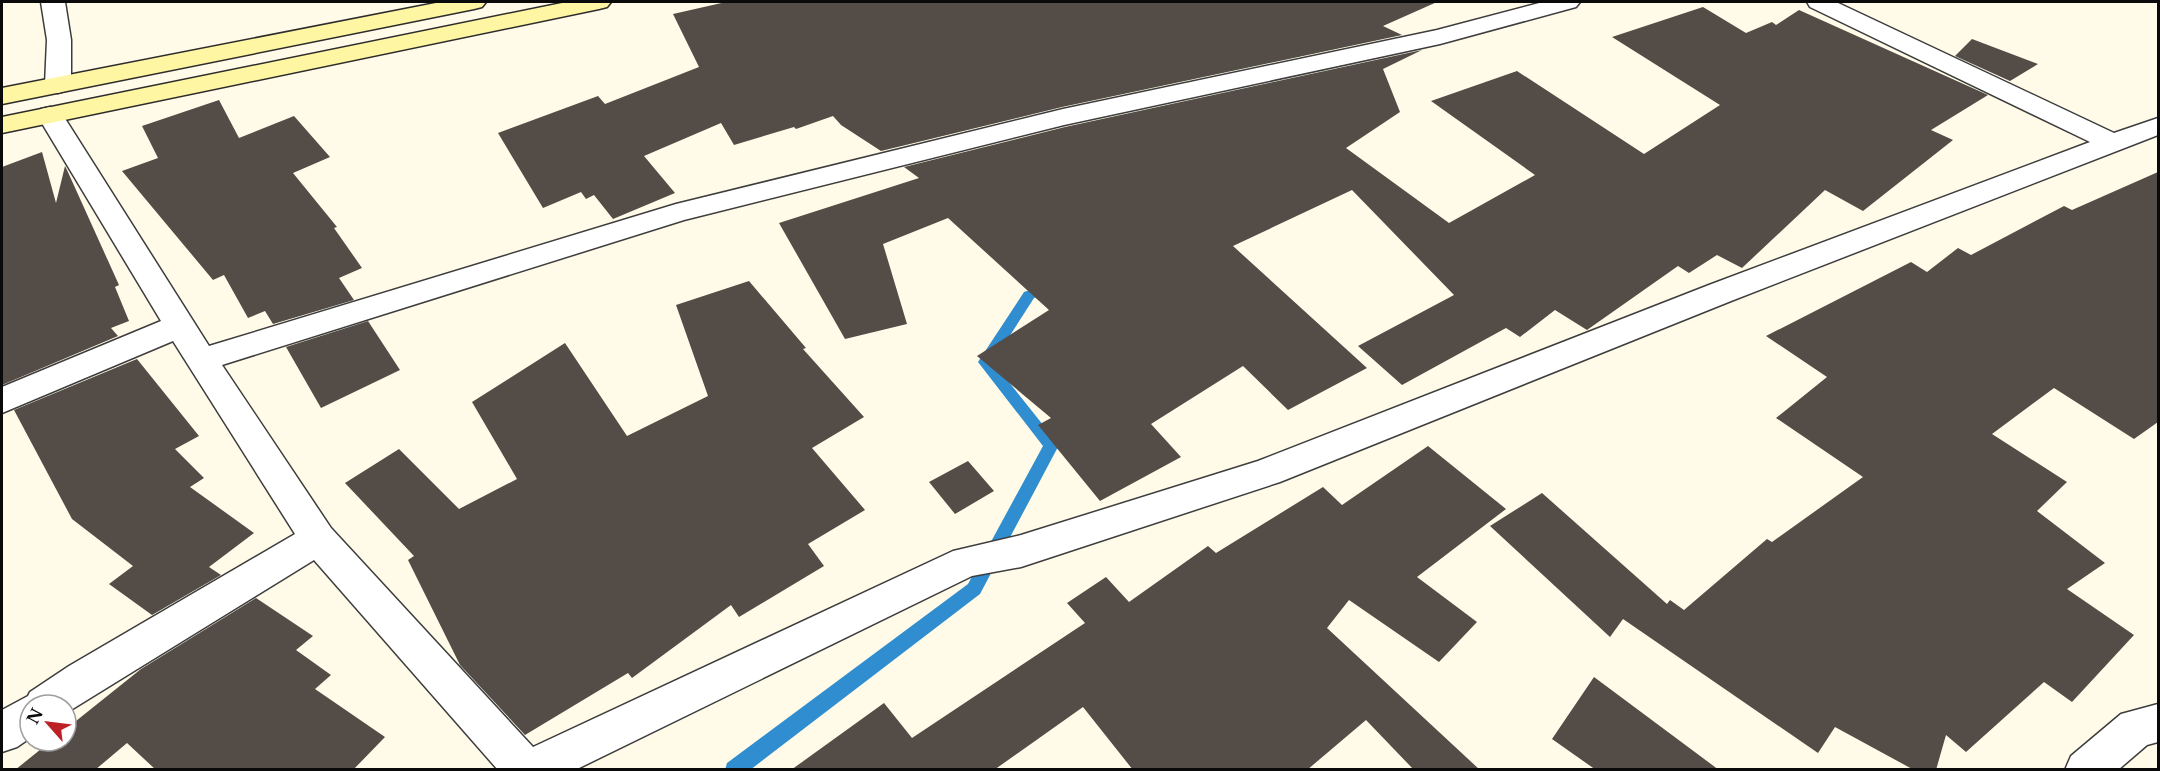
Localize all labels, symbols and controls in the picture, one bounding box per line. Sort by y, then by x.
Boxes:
north arrow [18,693,78,753]
text: N [22,705,47,727]

